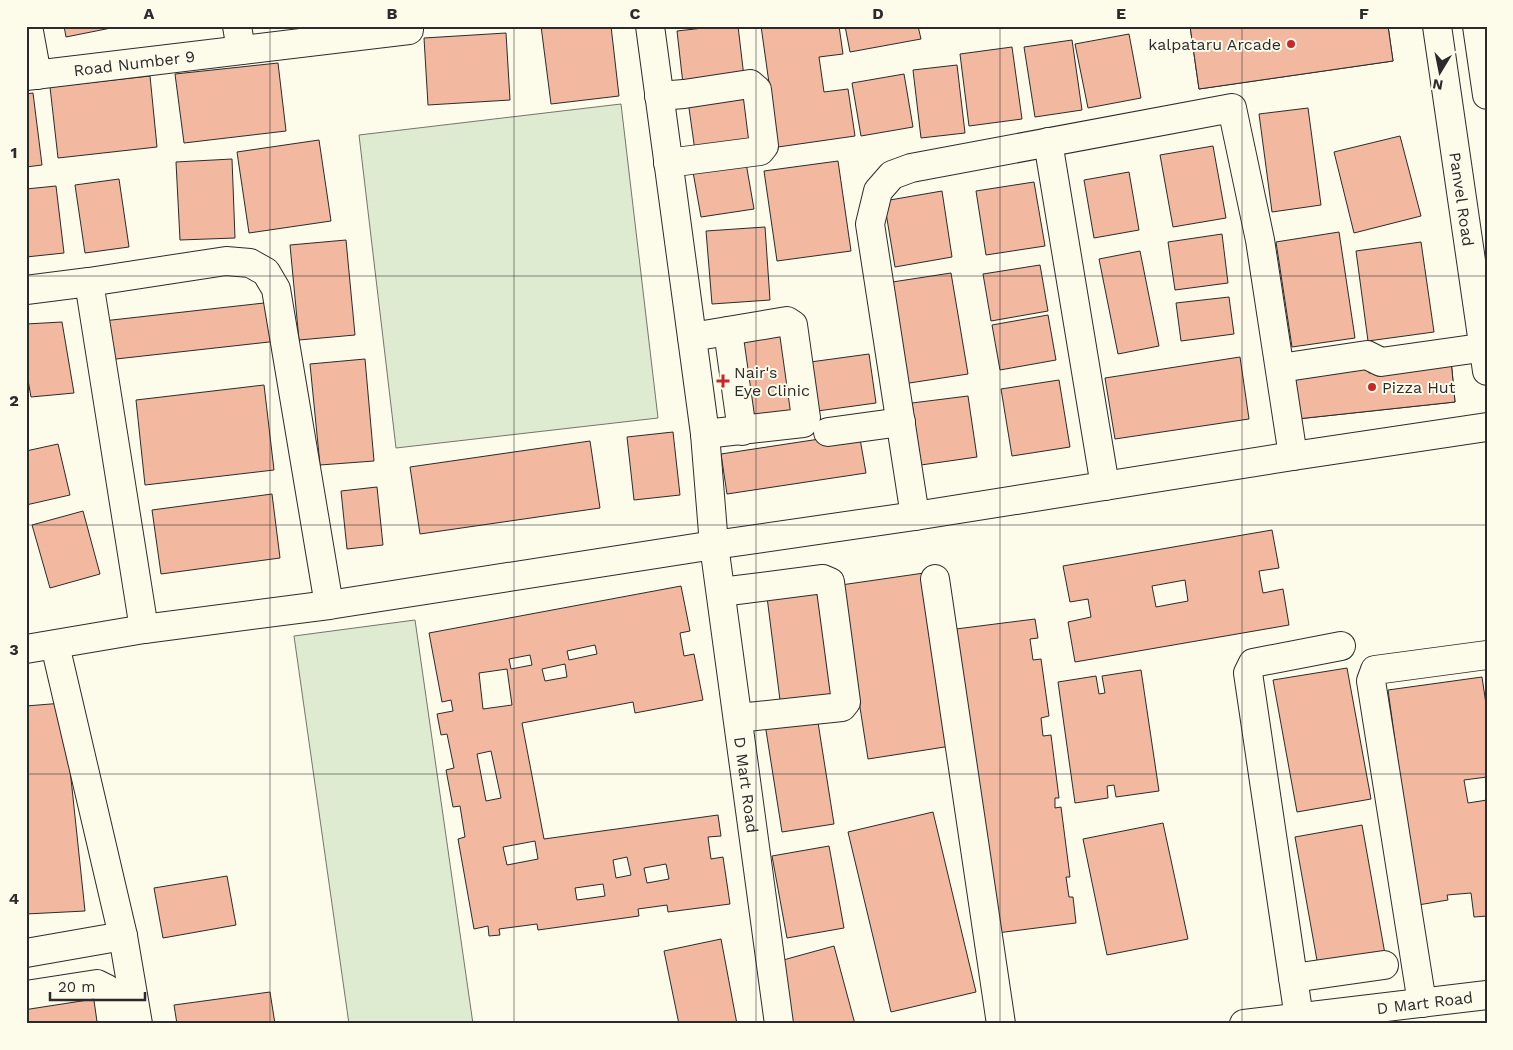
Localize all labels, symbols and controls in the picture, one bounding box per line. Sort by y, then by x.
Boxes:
text: A [144,4,155,23]
text: B [387,4,398,23]
text: C [630,4,641,23]
text: D [872,4,884,23]
text: E [1116,4,1126,23]
text: F [1359,4,1369,23]
place label: kalpataru Arcade [1148,35,1281,54]
marker: kalpataru Arcade [1285,38,1297,50]
street label: Road Number 9 [73,47,196,80]
north arrow [1416,48,1466,98]
text: N [1431,76,1444,94]
text: 1 [11,143,17,162]
street label: Panvel Road [1445,151,1478,248]
place label: Nair's Eye Clinic [734,363,810,400]
marker: Nair's Eye Clinic [716,374,730,388]
place label: Pizza Hut [1382,378,1456,397]
marker: Pizza Hut [1366,381,1378,393]
text: 2 [9,391,19,410]
text: 3 [9,640,19,659]
street label: D Mart Road [730,735,762,834]
text: 4 [9,889,19,908]
scale bar [50,970,145,1002]
text: 20 m [58,978,96,996]
street label: D Mart Road [1375,988,1474,1018]

